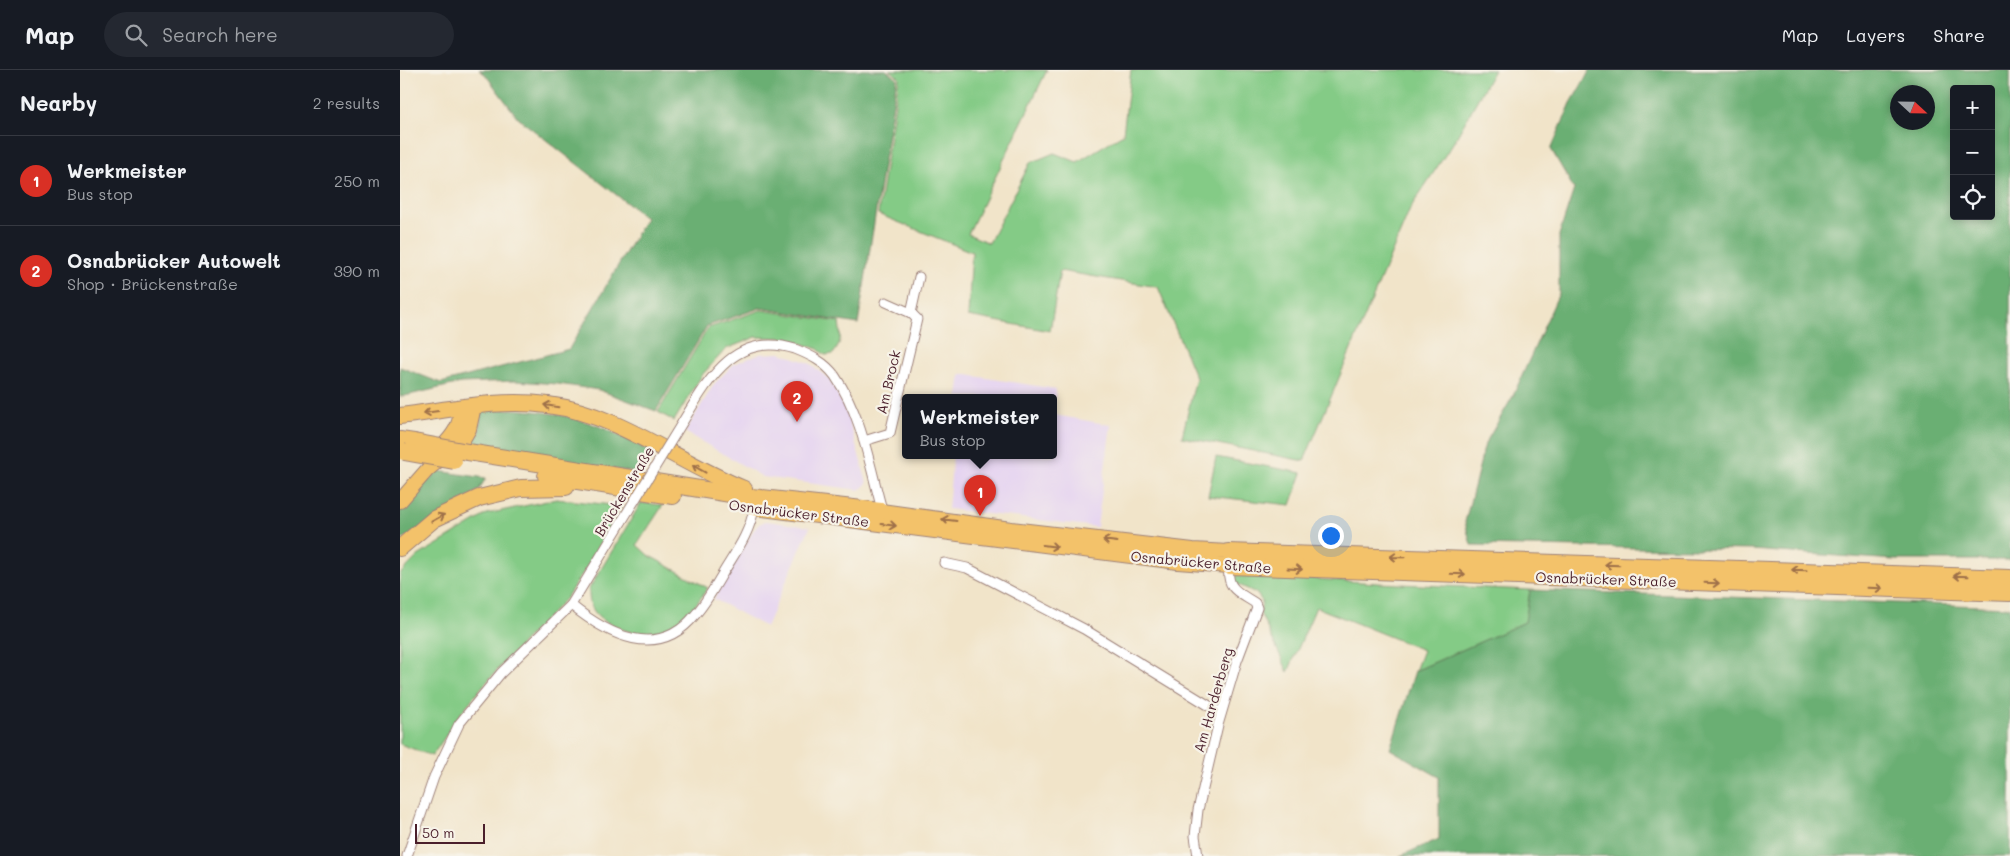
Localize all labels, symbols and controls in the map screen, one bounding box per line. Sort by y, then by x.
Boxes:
search box [104,12,454,57]
text: Map [25,19,74,50]
icon: search [122,21,150,49]
text: Search here [162,22,278,47]
text: Map [1782,23,1818,47]
text: Layers [1846,23,1905,47]
text: Share [1933,23,1985,47]
north arrow [1890,85,1935,130]
map controls [1950,85,1995,220]
button: + [1950,85,1995,130]
text: Nearby [20,89,97,116]
text: 2 results [313,92,380,113]
button: − [1950,130,1995,175]
text: Werkmeister [67,158,187,183]
text: 1 [32,170,40,191]
text: 250 m [334,170,380,191]
button: locate [1950,175,1995,220]
text: Bus stop [67,183,133,204]
text: Osnabrücker Autowelt [67,248,281,273]
text: 2 [32,260,40,281]
text: 390 m [333,260,380,281]
text: Shop · Brückenstraße [67,273,238,294]
street label: Am Brock [871,348,905,416]
pin: 2 [781,381,813,422]
popup [902,394,1057,459]
one-way arrow [543,400,559,410]
text: Werkmeister [920,404,1039,429]
one-way arrow [423,407,439,417]
text: Bus stop [920,429,985,450]
street label: Brückenstraße [590,443,658,539]
one-way arrow [692,464,707,474]
pin: 1 [964,475,996,516]
street label: Osnabrücker Straße [728,495,870,531]
one-way arrow [431,513,446,523]
one-way arrow [941,515,957,525]
one-way arrow [881,520,897,530]
your location [1318,523,1344,549]
one-way arrow [1102,536,1118,546]
one-way arrow [1042,541,1058,551]
street label: Osnabrücker Straße [1130,546,1272,578]
one-way arrow [1390,552,1406,561]
one-way arrow [1605,561,1621,570]
one-way arrow [1287,564,1303,573]
one-way arrow [1791,565,1808,575]
street label: Osnabrücker Straße [1535,567,1677,591]
one-way arrow [1450,569,1466,578]
one-way arrow [1954,571,1970,581]
one-way arrow [1704,578,1720,587]
one-way arrow [1866,584,1882,593]
street label: Am Harderberg [1189,645,1237,755]
scale bar [415,821,485,844]
text: 50 m [422,823,454,842]

